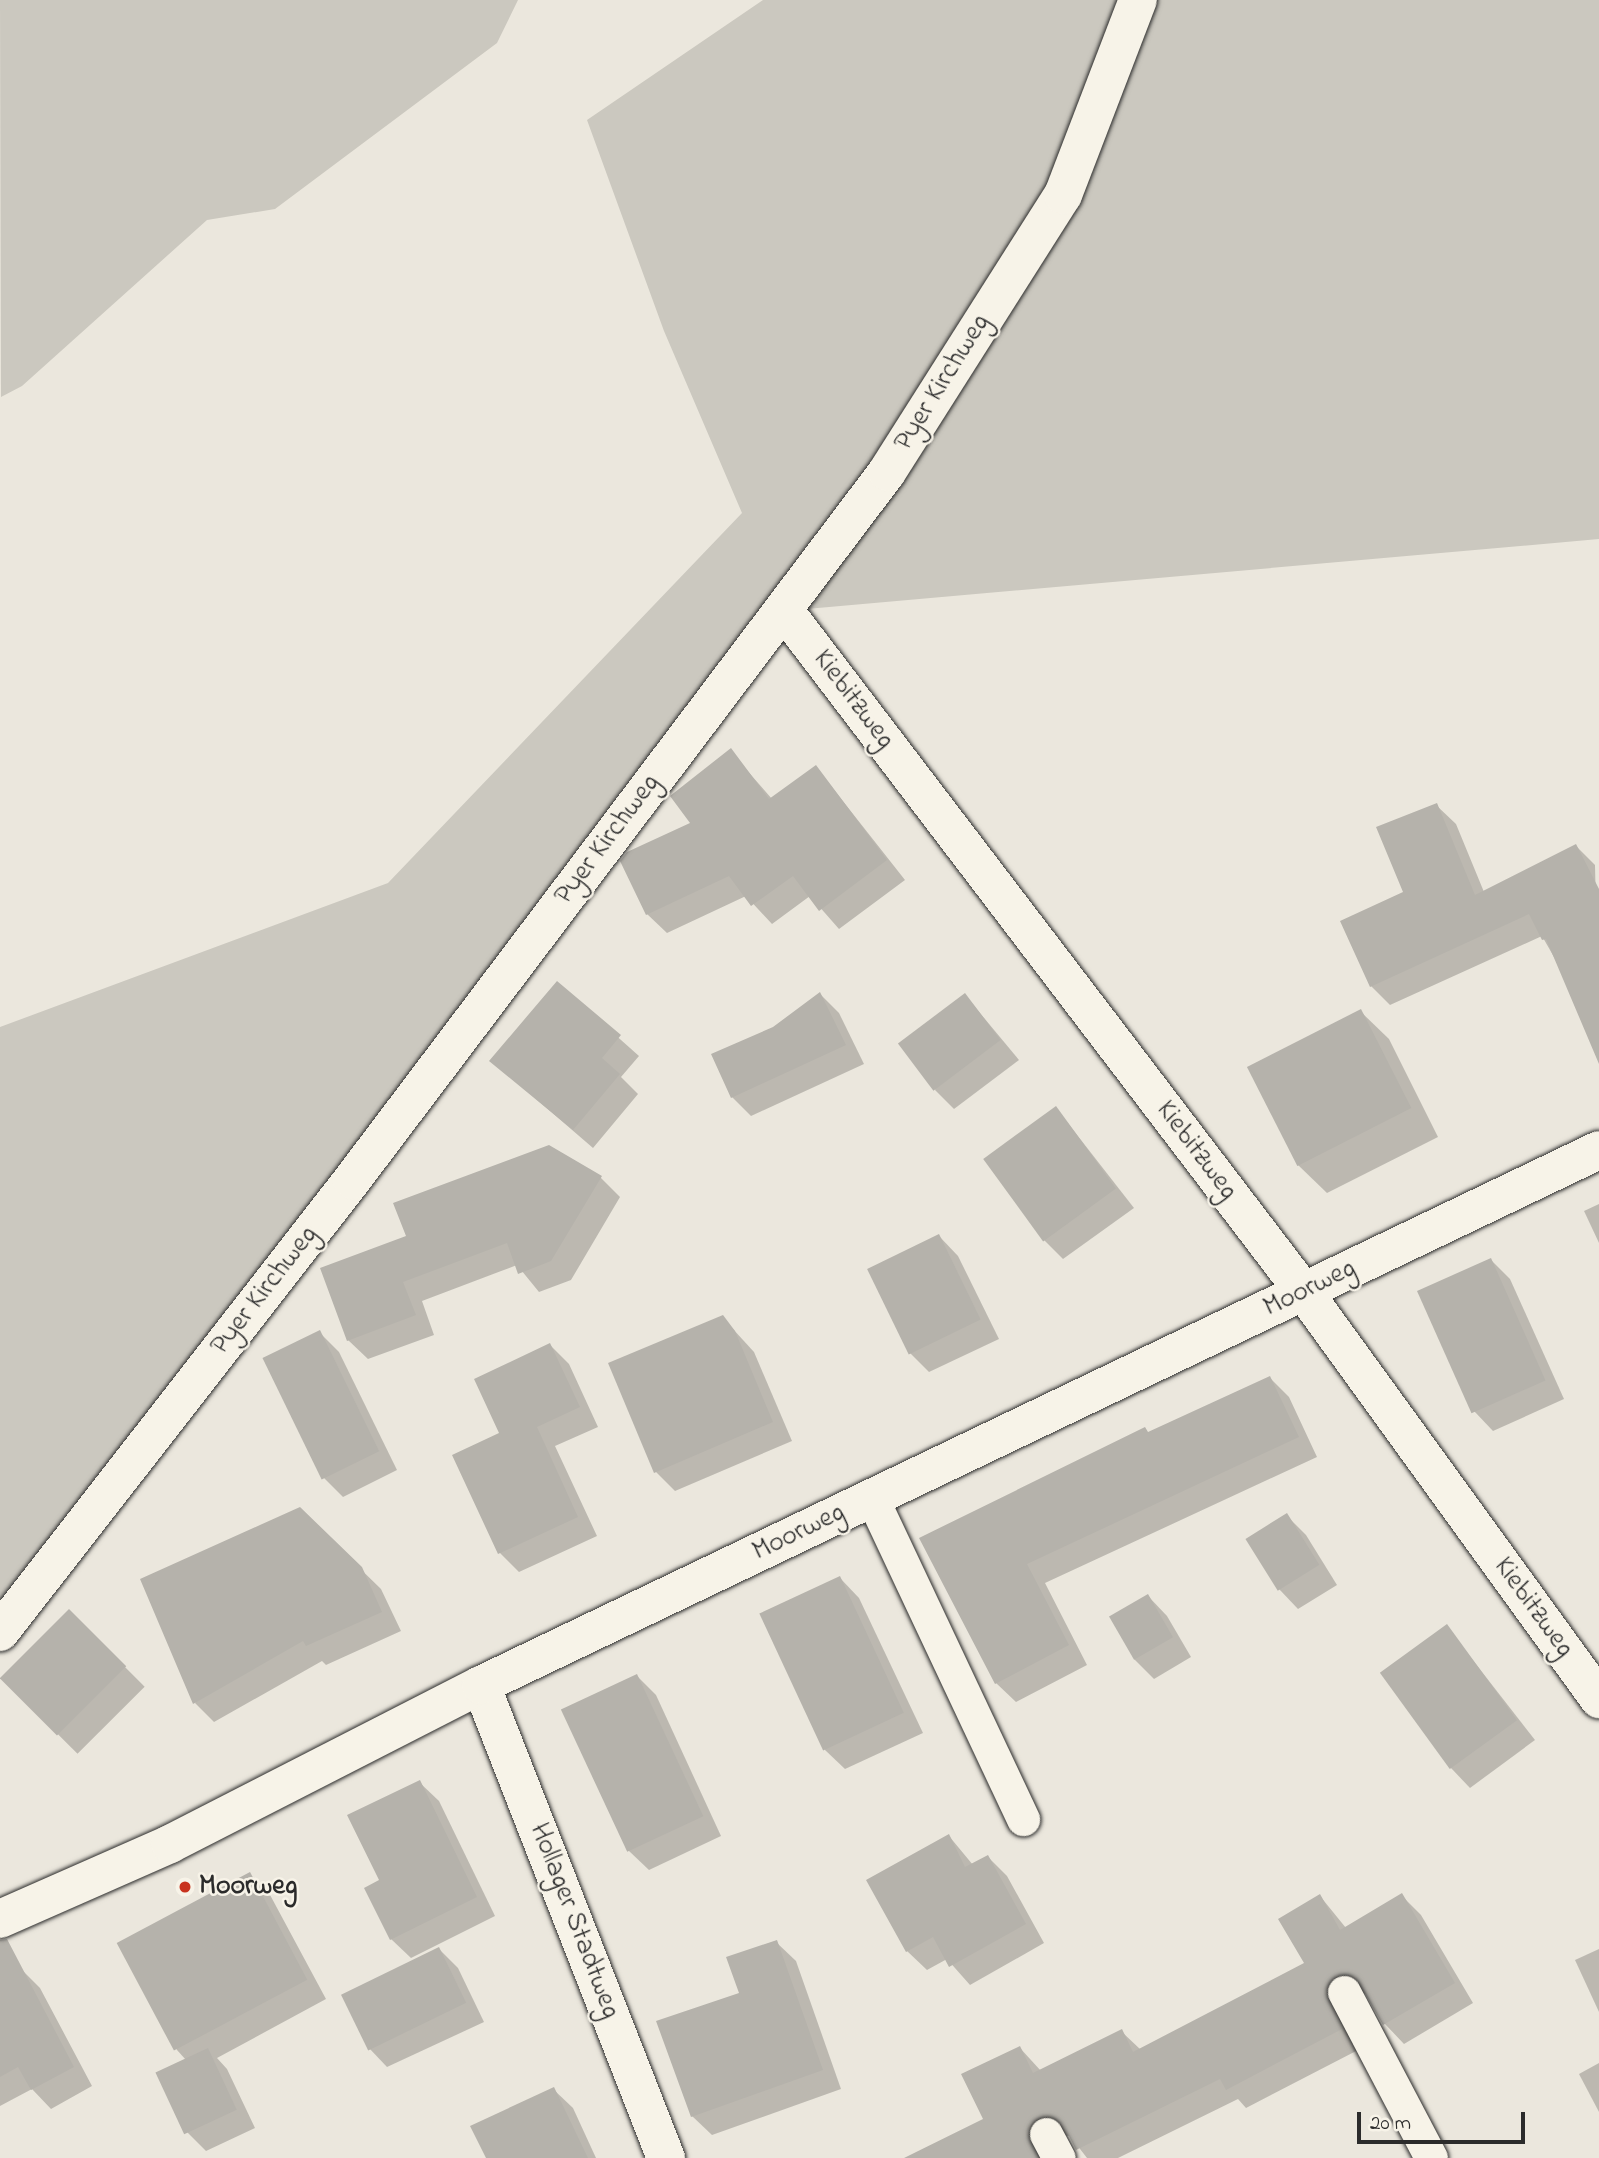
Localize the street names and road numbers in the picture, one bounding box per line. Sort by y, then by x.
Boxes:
street label: Pyer Kirchweg [888,308,998,458]
street label: Kiebitzweg [805,644,901,756]
street label: Pyer Kirchweg [548,768,668,912]
street label: Kiebitzweg [1148,1095,1244,1207]
street label: Pyer Kirchweg [204,1220,326,1362]
street label: Moorweg [1258,1252,1362,1326]
street label: Moorweg [747,1496,851,1570]
street label: Kiebitzweg [1485,1551,1581,1665]
street label: Hollager Stadtweg [521,1819,627,2023]

